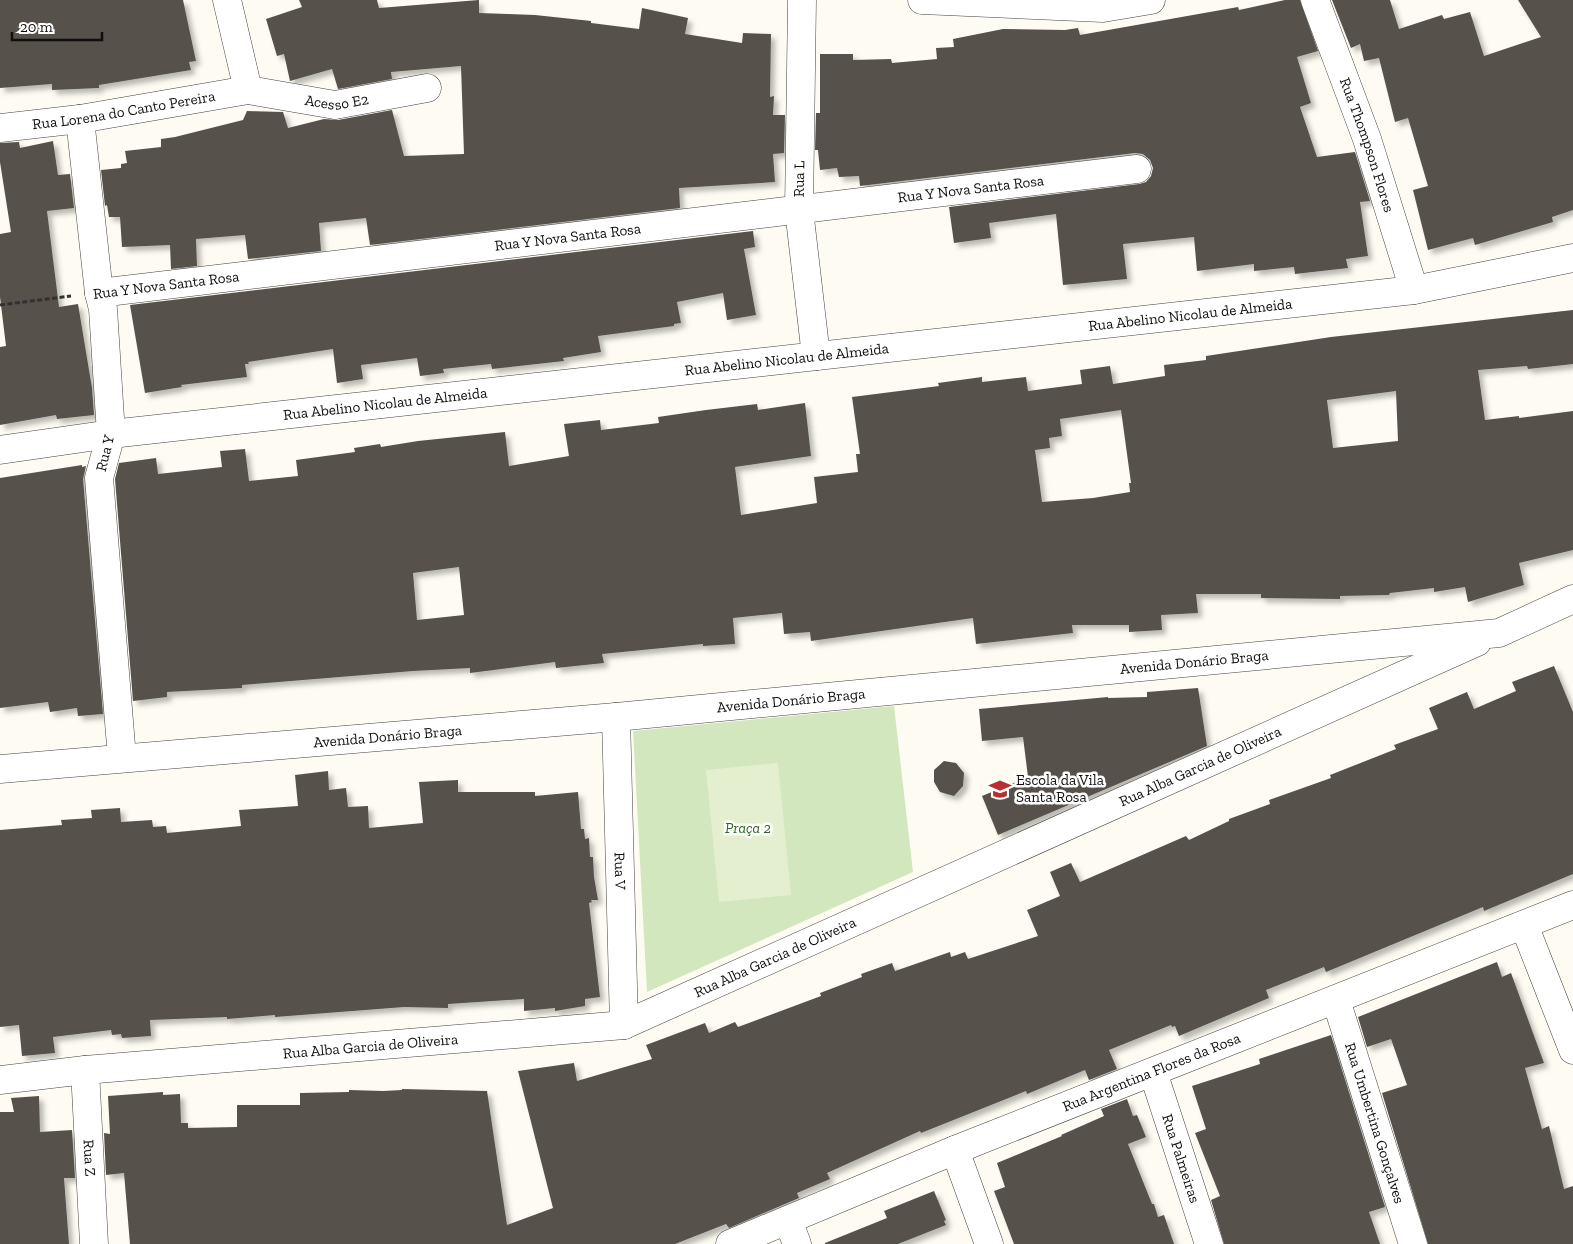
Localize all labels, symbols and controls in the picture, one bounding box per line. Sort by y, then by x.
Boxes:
scale bar [12,10,102,42]
text: 20 m [20,18,53,36]
street label: Rua Thompson Flores [1336,75,1398,214]
street label: Rua Lorena do Canto Pereira [31,87,217,133]
street label: Acesso E2 [303,90,370,114]
street label: Rua L [790,161,808,197]
street label: Rua Y Nova Santa Rosa [897,171,1045,207]
street label: Rua Y Nova Santa Rosa [494,219,642,255]
street label: Rua Y Nova Santa Rosa [92,267,240,303]
street label: Rua Abelino Nicolau de Almeida [1087,295,1293,335]
street label: Rua Abelino Nicolau de Almeida [684,339,890,380]
street label: Rua Abelino Nicolau de Almeida [282,383,488,424]
street label: Rua Y [92,432,118,473]
street label: Avenida Donário Braga [1119,646,1269,678]
street label: Avenida Donário Braga [716,684,866,716]
street label: Avenida Donário Braga [313,721,463,752]
street label: Rua Alba Garcia de Oliveira [1116,722,1284,811]
place label: Escola da Vila Santa Rosa [1016,771,1104,806]
school or university icon: Escola da Vila Santa Rosa [987,776,1013,802]
park label: Praça 2 [725,819,771,837]
street label: Rua V [611,852,629,890]
street label: Rua Alba Garcia de Oliveira [691,913,859,1001]
street label: Rua Argentina Flores da Rosa [1060,1029,1243,1116]
street label: Rua Alba Garcia de Oliveira [282,1030,459,1062]
street label: Rua Umbertina Gonçalves [1341,1040,1409,1206]
street label: Rua Palmeiras [1158,1112,1204,1205]
street label: Rua Z [80,1139,100,1177]

